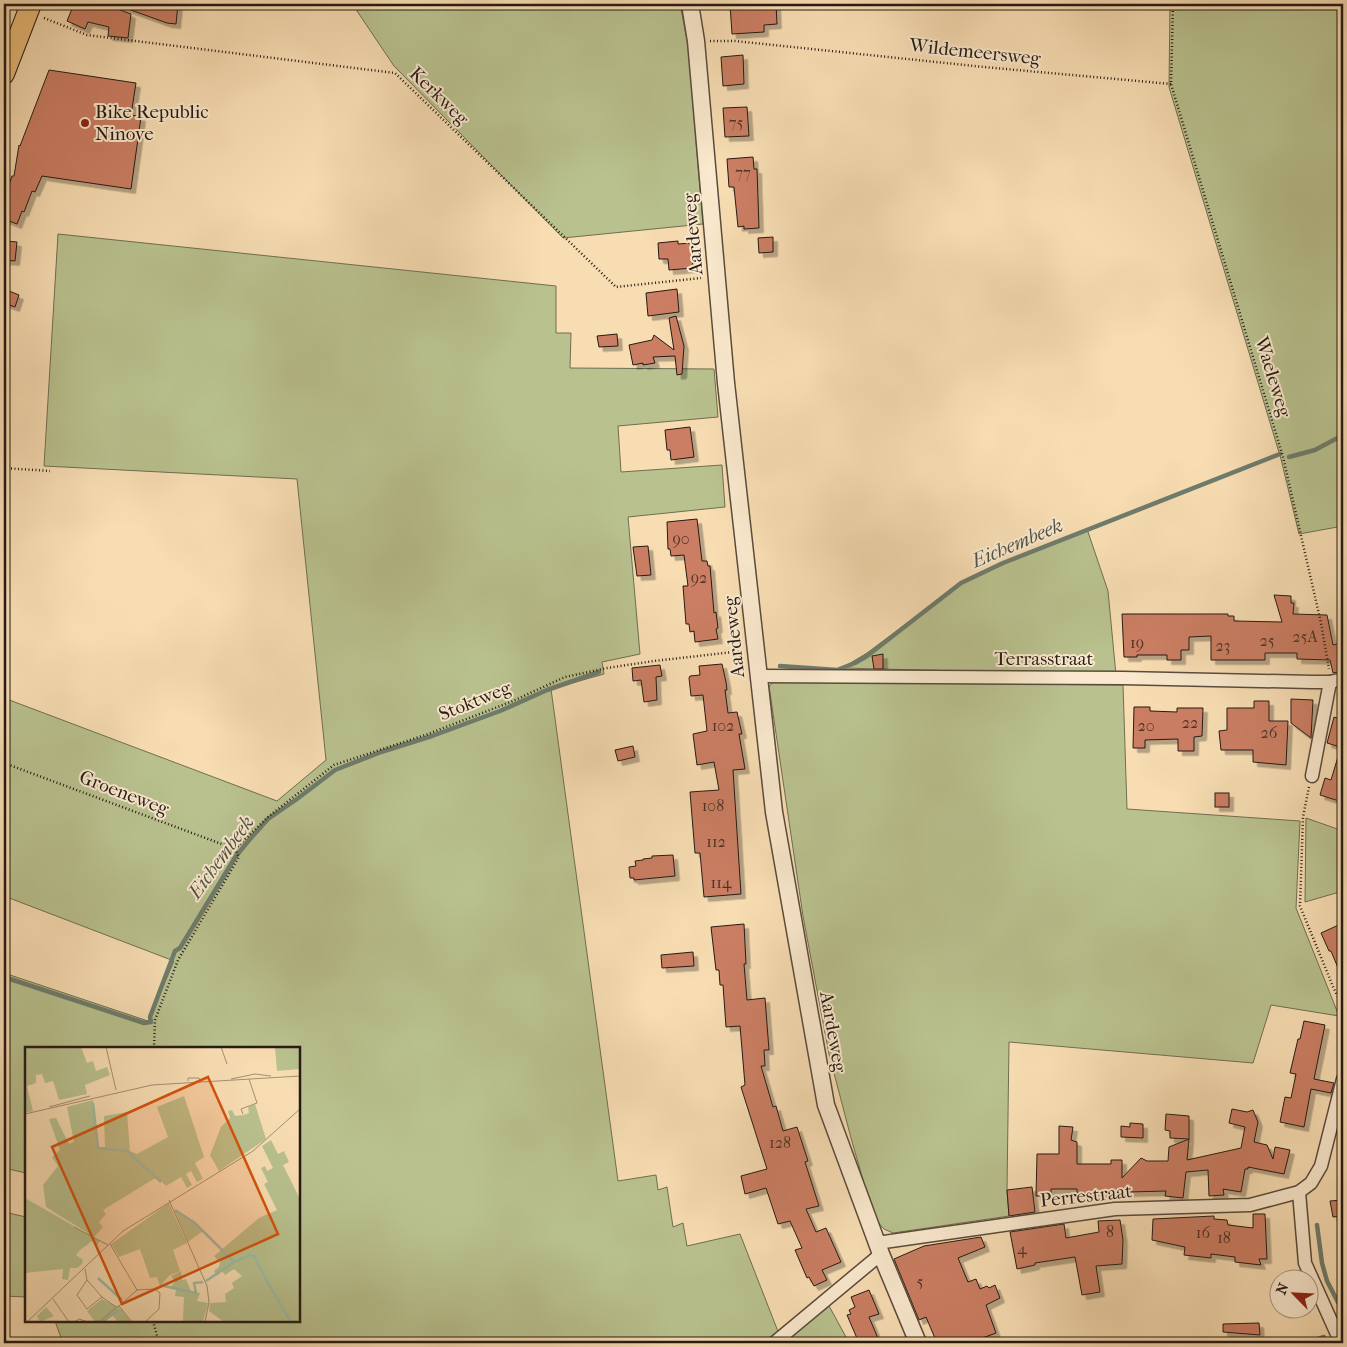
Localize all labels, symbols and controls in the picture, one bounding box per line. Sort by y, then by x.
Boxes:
street label: Wildemeersweg [907,34,1043,70]
street label: Kerkweg [405,62,474,130]
place label: Bike Republic Ninove [95,101,209,145]
house number: 75 [729,113,743,132]
marker: Bike Republic Ninove [79,117,91,129]
house number: 77 [735,163,751,182]
street label: Aardeweg [678,191,708,277]
street label: Waeleweg [1250,333,1296,421]
water label: Eichembeek [967,514,1066,573]
house number: 90 [672,529,690,548]
house number: 92 [691,568,707,587]
street label: Aardeweg [719,594,749,680]
house number: 25A [1292,627,1318,646]
house number: 25 [1259,631,1275,650]
house number: 19 [1130,633,1144,652]
house number: 23 [1216,636,1230,655]
street label: Terrasstraat [995,648,1094,670]
street label: Stoktweg [436,676,515,725]
house number: 22 [1182,713,1198,732]
house number: 102 [712,716,734,735]
house number: 20 [1137,716,1155,735]
house number: 26 [1261,723,1278,742]
street label: Groeneweg [76,766,173,820]
house number: 108 [702,796,724,815]
water label: Eichembeek [183,811,259,904]
house number: 112 [706,832,726,851]
house number: 114 [711,873,732,892]
street label: Aardeweg [815,989,851,1075]
inset map [25,1047,300,1322]
house number: 128 [769,1133,791,1152]
street label: Perrestraat [1039,1180,1133,1212]
house number: 8 [1106,1222,1114,1241]
house number: 16 [1196,1223,1210,1242]
house number: 18 [1217,1228,1231,1247]
house number: 4 [1017,1239,1027,1258]
north arrow [1270,1270,1320,1320]
house number: 5 [917,1272,924,1291]
text: N [1273,1280,1293,1297]

